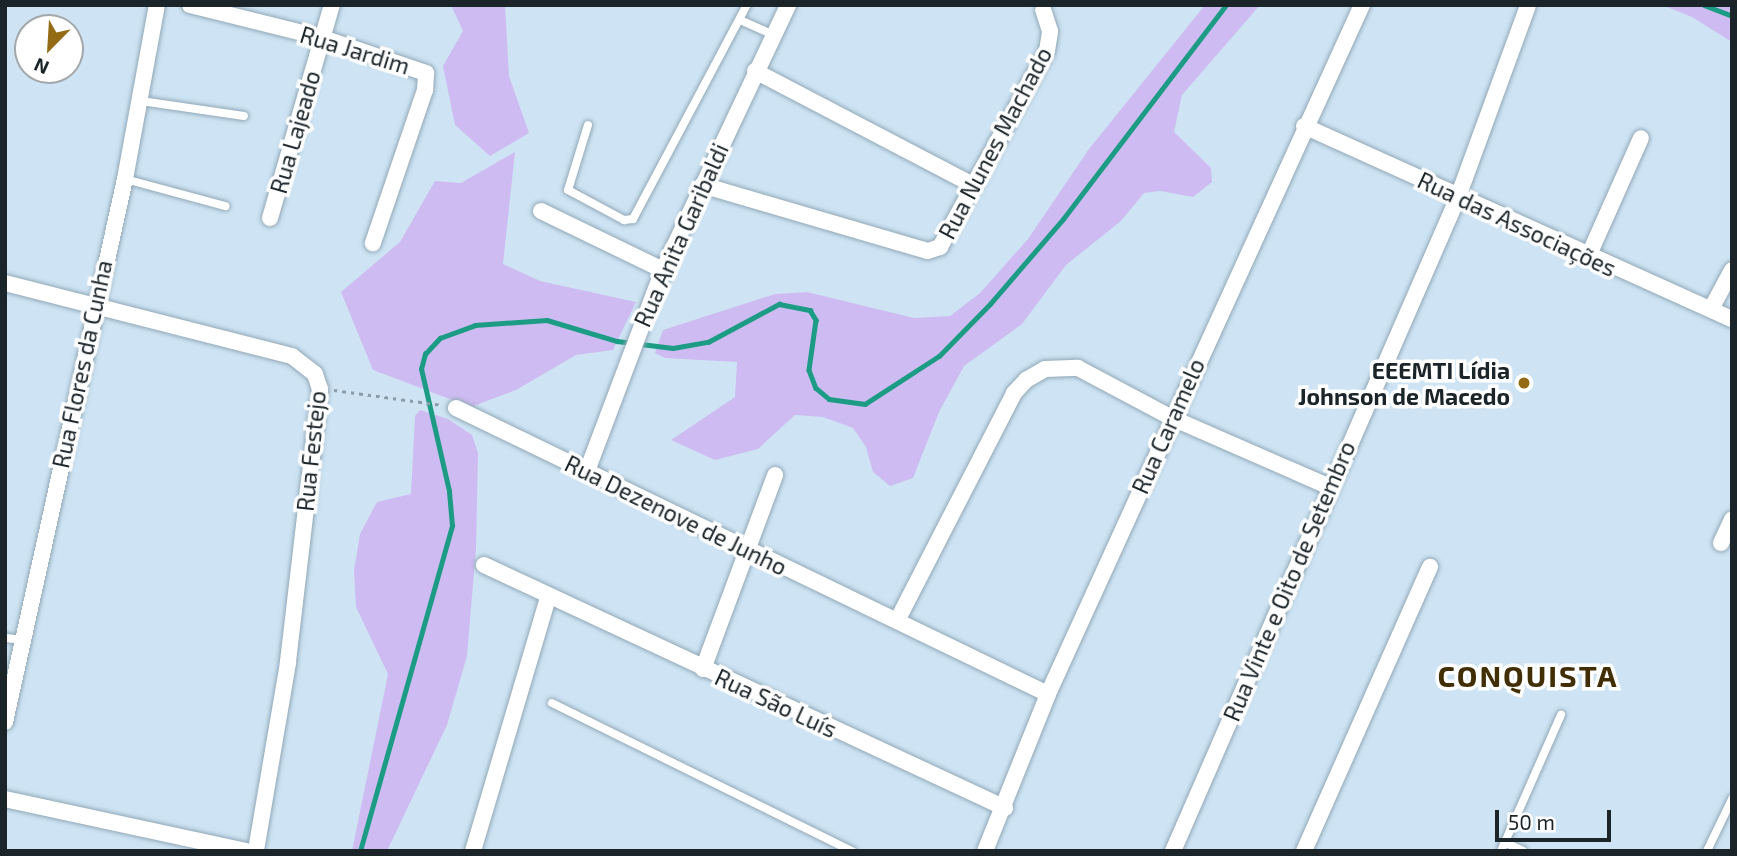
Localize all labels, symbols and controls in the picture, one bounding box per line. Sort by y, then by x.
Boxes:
north arrow [14,14,84,84]
street label: Rua Jardim [297,20,413,80]
street label: Rua Nunes Machado [933,42,1057,244]
text: N [30,54,52,80]
street label: Rua Lajeado [264,67,326,197]
street label: Rua Anita Garibaldi [628,139,734,331]
street label: Rua das Associações [1413,166,1621,282]
street label: Rua Flores da Cunha [46,257,118,471]
street label: Rua Caramelo [1126,354,1210,498]
place label: EEEMTI Lídia Johnson de Macedo [1298,356,1510,410]
marker: EEEMTI Lídia Johnson de Macedo [1516,375,1532,391]
street label: Rua Festejo [291,389,331,513]
street label: Rua Vinte e Oito de Setembro [1217,437,1361,725]
street label: Rua Dezenove de Junho [560,449,792,581]
district label: CONQUISTA [1439,657,1617,693]
street label: Rua São Luís [711,663,841,743]
scale bar [1499,796,1614,840]
text: 50 m [1508,809,1555,834]

